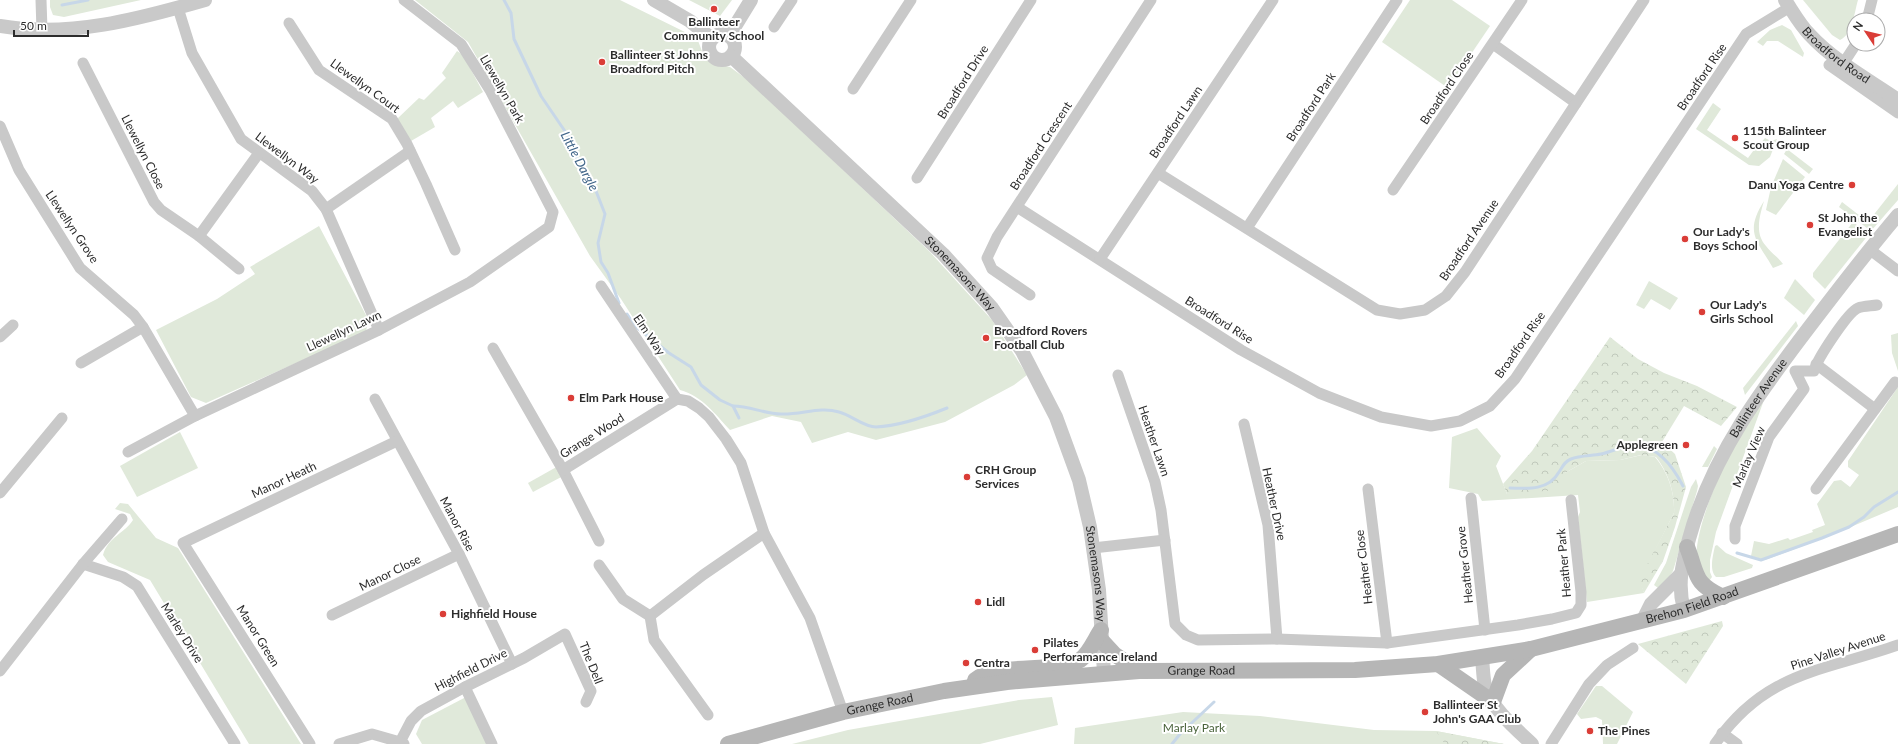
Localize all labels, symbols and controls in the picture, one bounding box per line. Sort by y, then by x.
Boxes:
marker: Ballinteer Community School [709,4,719,14]
scale bar [14,12,88,38]
north arrow [1846,12,1886,52]
place label: Ballinteer Community School [664,14,764,43]
text: 50 m [20,18,47,33]
text: N [1850,19,1865,33]
street label: Broadford Road [1799,23,1873,86]
street label: Broadford Rise [1674,40,1730,113]
street label: Broadford Drive [934,42,991,122]
place label: Ballinteer St Johns Broadford Pitch [610,47,708,76]
street label: Broadford Close [1417,48,1477,127]
street label: Llewellyn Park [477,52,528,126]
street label: Llewellyn Court [327,55,404,116]
marker: Ballinteer St Johns Broadford Pitch [597,57,607,67]
street label: Broadford Park [1283,69,1339,144]
street label: Broadford Lawn [1146,83,1205,161]
street label: Broadford Crescent [1006,98,1075,193]
street label: Llewellyn Close [118,112,169,192]
place label: 115th Balinteer Scout Group [1743,123,1827,152]
water label: Little Dargle [558,128,602,194]
street label: Llewellyn Way [252,129,323,187]
marker: 115th Balinteer Scout Group [1730,133,1740,143]
place label: Danu Yoga Centre [1748,177,1845,192]
marker: Danu Yoga Centre [1847,180,1857,190]
street label: Llewellyn Grove [43,188,102,266]
street label: Broadford Avenue [1436,196,1501,283]
place label: St John the Evangelist [1818,210,1878,239]
marker: St John the Evangelist [1805,220,1815,230]
place label: Our Lady's Boys School [1693,224,1758,253]
street label: Stonemasons Way [922,233,999,314]
marker: Our Lady's Boys School [1680,234,1690,244]
street label: Broadford Rise [1182,293,1256,347]
place label: Our Lady's Girls School [1710,297,1773,326]
street label: Llewellyn Lawn [304,307,384,354]
marker: Our Lady's Girls School [1697,307,1707,317]
street label: Broadford Rise [1491,309,1548,381]
street label: Elm Way [630,311,669,359]
place label: Broadford Rovers Football Club [994,323,1087,352]
marker: Broadford Rovers Football Club [981,333,991,343]
street label: Ballinteer Avenue [1726,355,1790,440]
place label: Elm Park House [579,390,664,405]
marker: Elm Park House [566,393,576,403]
street label: Heather Lawn [1135,403,1174,478]
street label: Grange Wood [557,410,627,461]
street label: Marlay View [1729,423,1768,490]
place label: Applegreen [1615,437,1678,452]
marker: Applegreen [1681,440,1691,450]
street label: Manor Heath [249,458,319,501]
place label: CRH Group Services [975,462,1036,491]
street label: Heather Drive [1259,466,1290,542]
marker: CRH Group Services [962,472,972,482]
street label: Manor Rise [437,494,478,554]
street label: Stonemasons Way [1083,524,1109,623]
street label: Heather Grove [1453,526,1476,604]
street label: Heather Park [1553,527,1574,598]
street label: Heather Close [1351,529,1376,605]
street label: Manor Close [356,551,423,594]
street label: Brehon Field Road [1644,583,1740,626]
place label: Lidl [986,594,1005,609]
marker: Lidl [973,597,983,607]
street label: Marley Drive [158,600,207,665]
street label: Manor Green [234,602,283,669]
place label: Highfield House [451,606,538,621]
marker: Highfield House [438,609,448,619]
street label: Pine Valley Avenue [1788,628,1887,673]
place label: Pilates Perforamance Ireland [1043,635,1157,664]
street label: The Dell [576,640,607,686]
street label: Highfield Drive [432,645,509,694]
marker: Pilates Perforamance Ireland [1030,645,1040,655]
place label: Centra [974,655,1010,670]
marker: Centra [961,658,971,668]
street label: Grange Road [1167,663,1235,678]
street label: Grange Road [845,690,914,718]
place label: Ballinteer St John's GAA Club [1433,697,1521,726]
marker: Ballinteer St John's GAA Club [1420,707,1430,717]
park label: Marlay Park [1163,720,1226,735]
place label: The Pines [1598,723,1650,738]
marker: The Pines [1585,726,1595,736]

